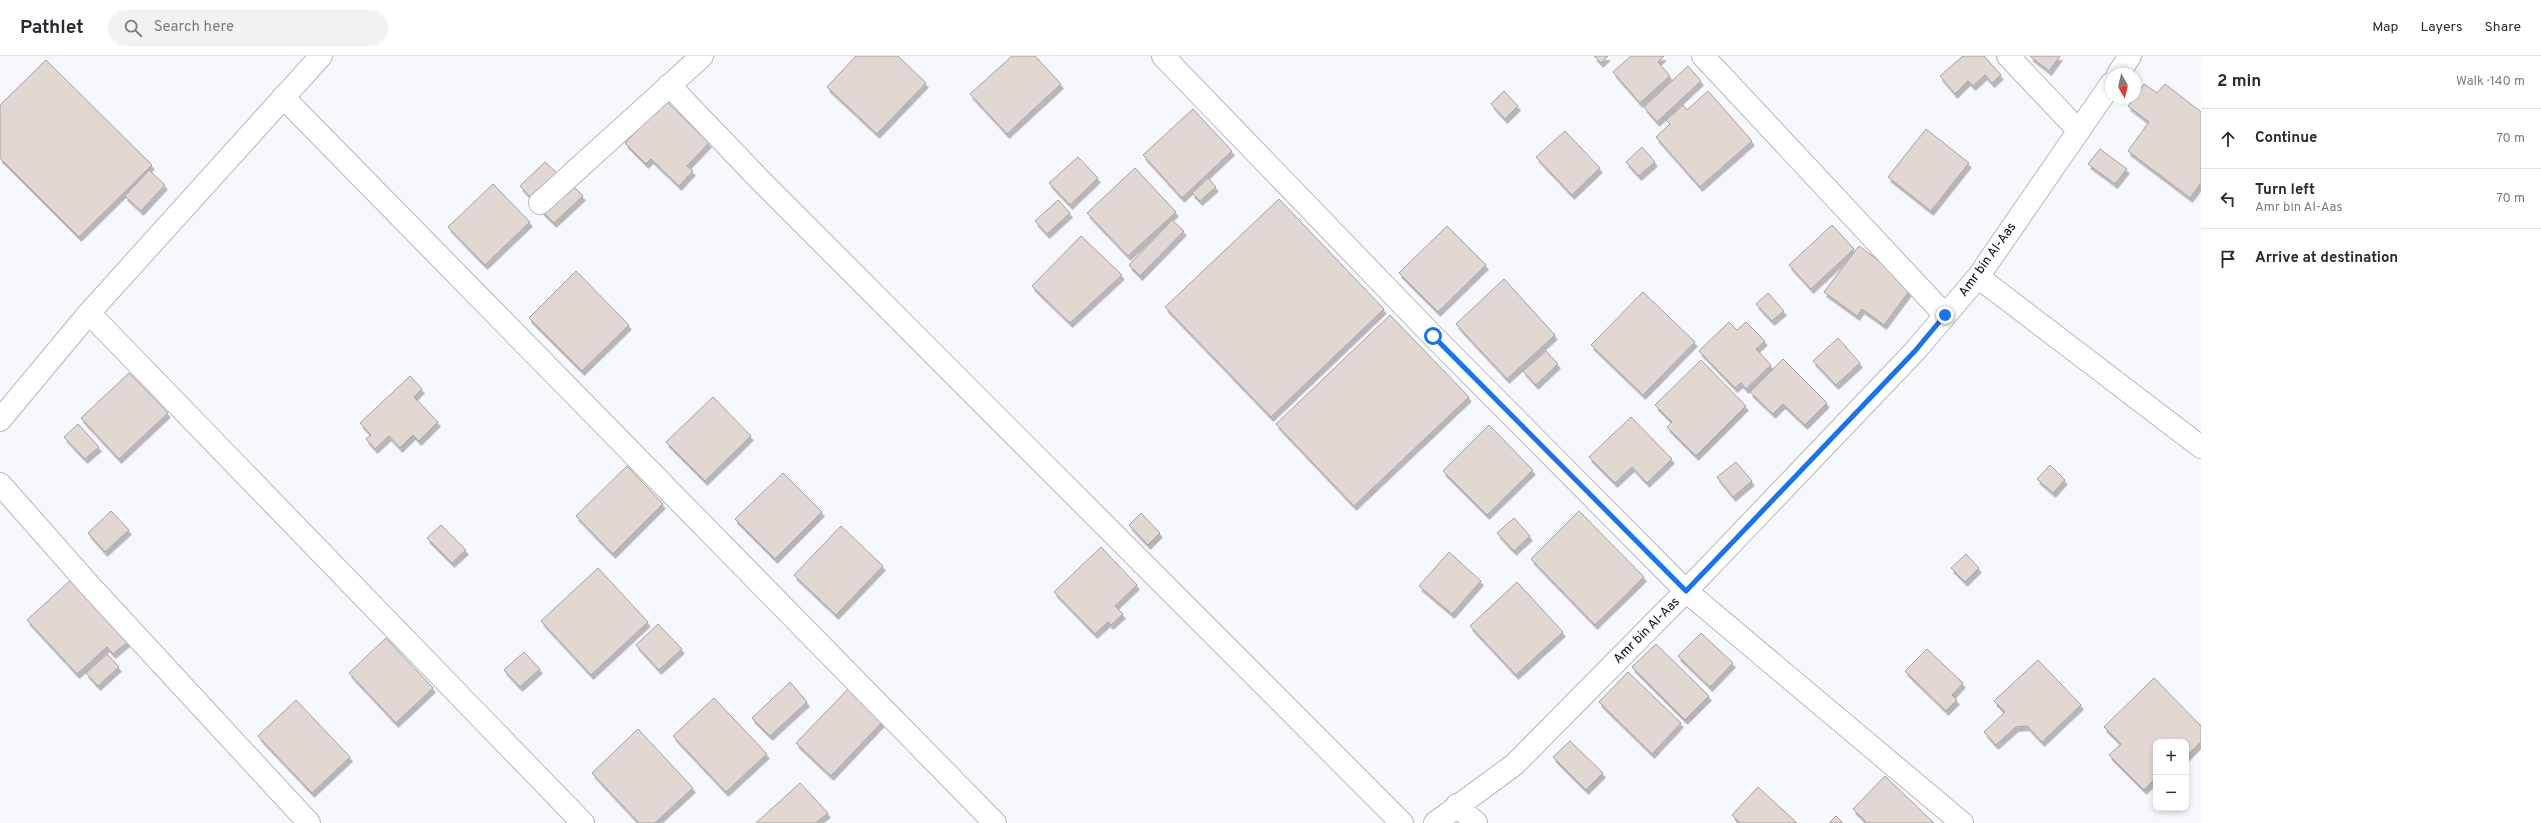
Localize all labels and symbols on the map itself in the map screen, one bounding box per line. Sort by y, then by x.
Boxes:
north arrow [2105,68,2141,104]
street label: Amr bin Al-Aas [1956,220,2020,300]
route end [1936,306,1954,324]
route start [1424,327,1442,345]
street label: Amr bin Al-Aas [1610,594,1684,668]

